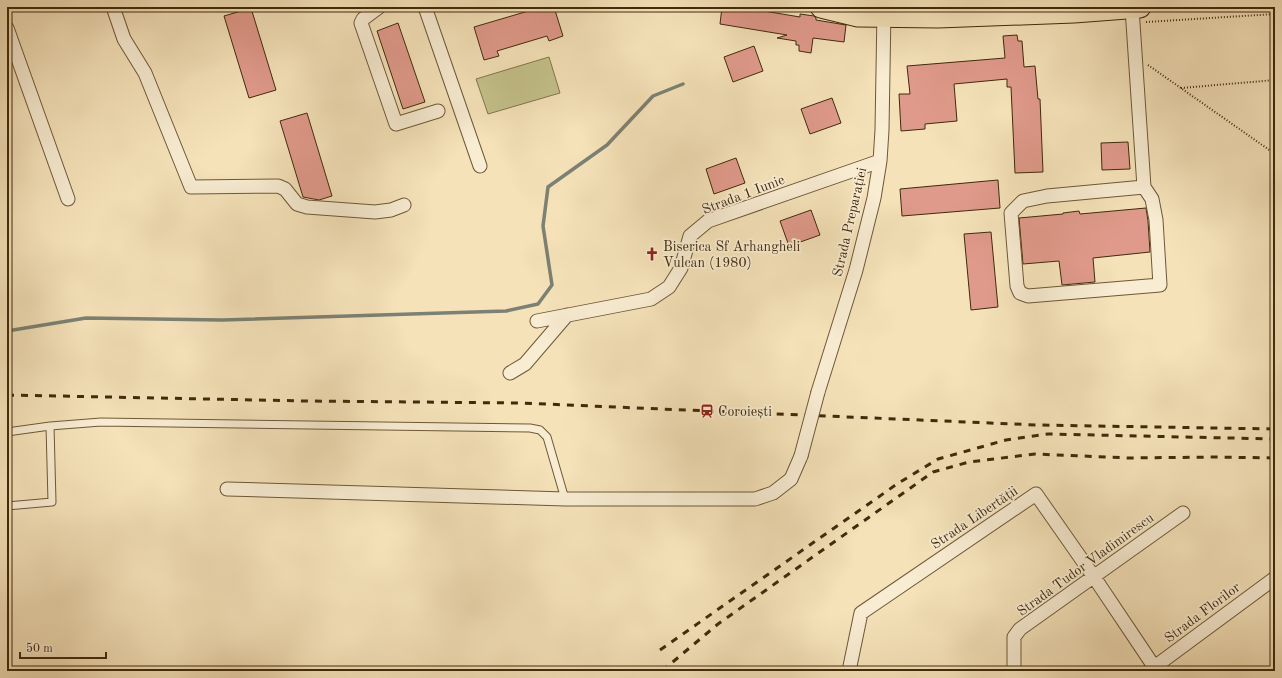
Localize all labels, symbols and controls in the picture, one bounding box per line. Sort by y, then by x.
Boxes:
street label: Strada Preparației [831,166,869,278]
street label: Strada 1 Iunie [700,173,787,217]
place label: Biserica Sf Arhangheli Vulcan (1980) [663,240,801,270]
church icon: Biserica Sf Arhangheli Vulcan (1980) [644,246,660,262]
station icon: Coroiești [699,403,715,419]
place label: Coroiești [718,405,772,419]
street label: Strada Libertății [929,484,1021,552]
street label: Strada Tudor Vladimirescu [1015,510,1157,619]
street label: Strada Florilor [1162,580,1243,646]
scale bar [20,634,106,660]
text: 50 m [26,642,53,655]

